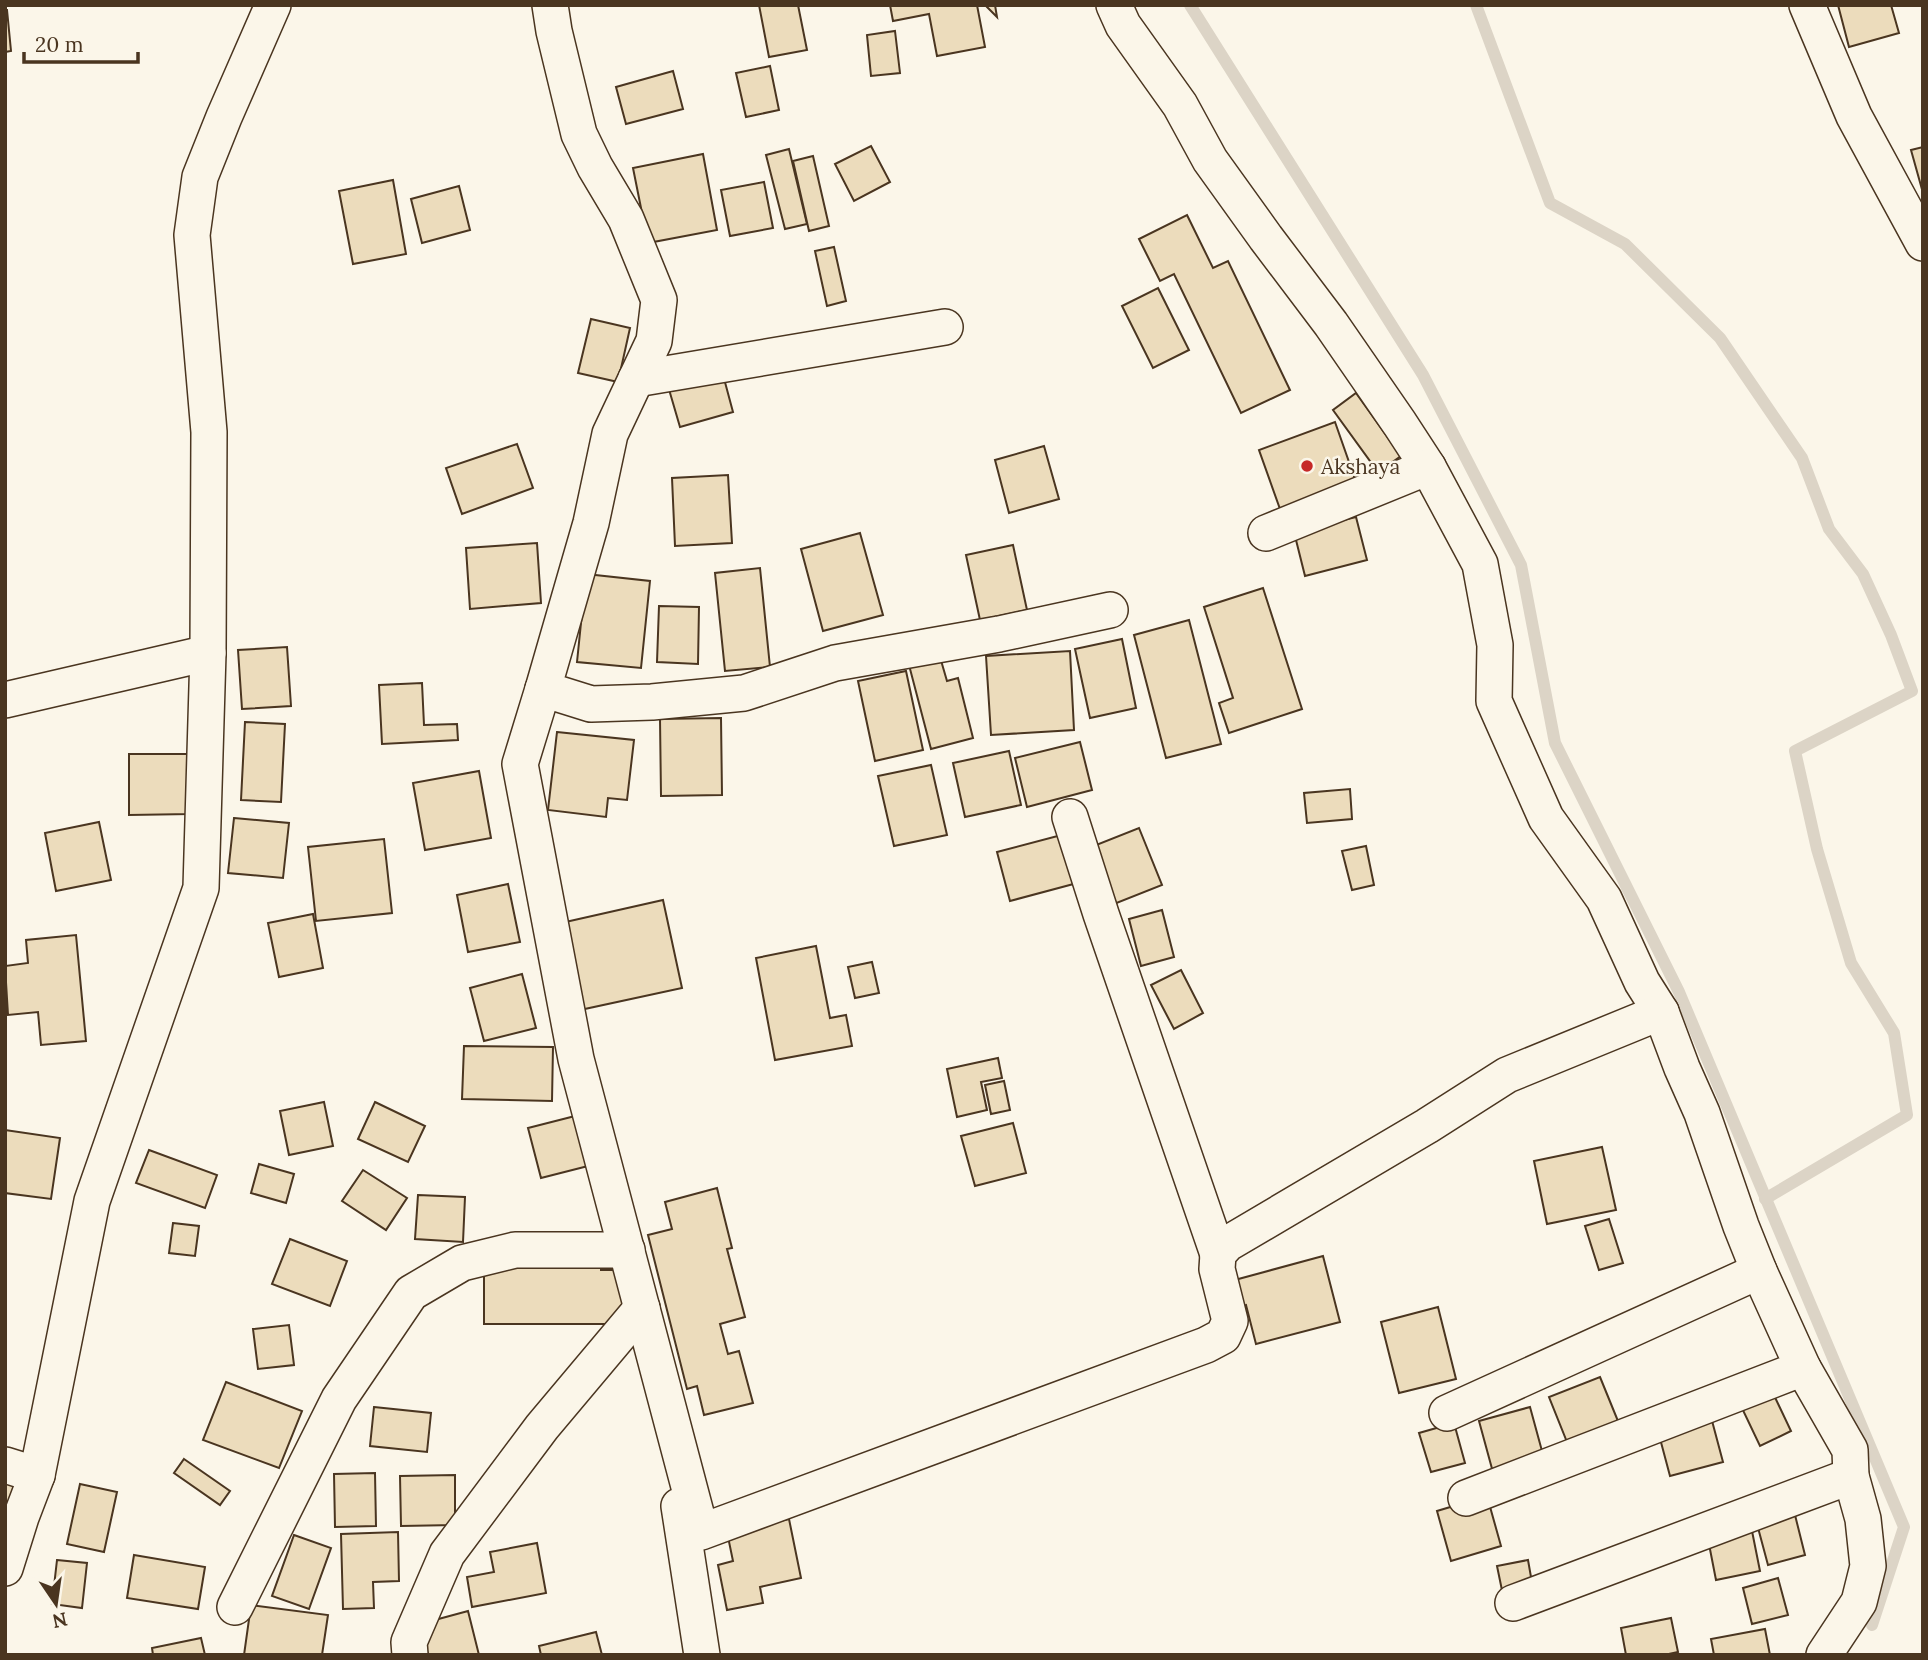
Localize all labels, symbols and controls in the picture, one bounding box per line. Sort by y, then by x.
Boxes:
scale bar [24,21,138,65]
text: 20 m [35,31,84,58]
place label: Akshaya [1320,453,1400,480]
marker: Akshaya [1299,458,1315,474]
north arrow [21,1569,91,1639]
text: N [50,1607,70,1634]

